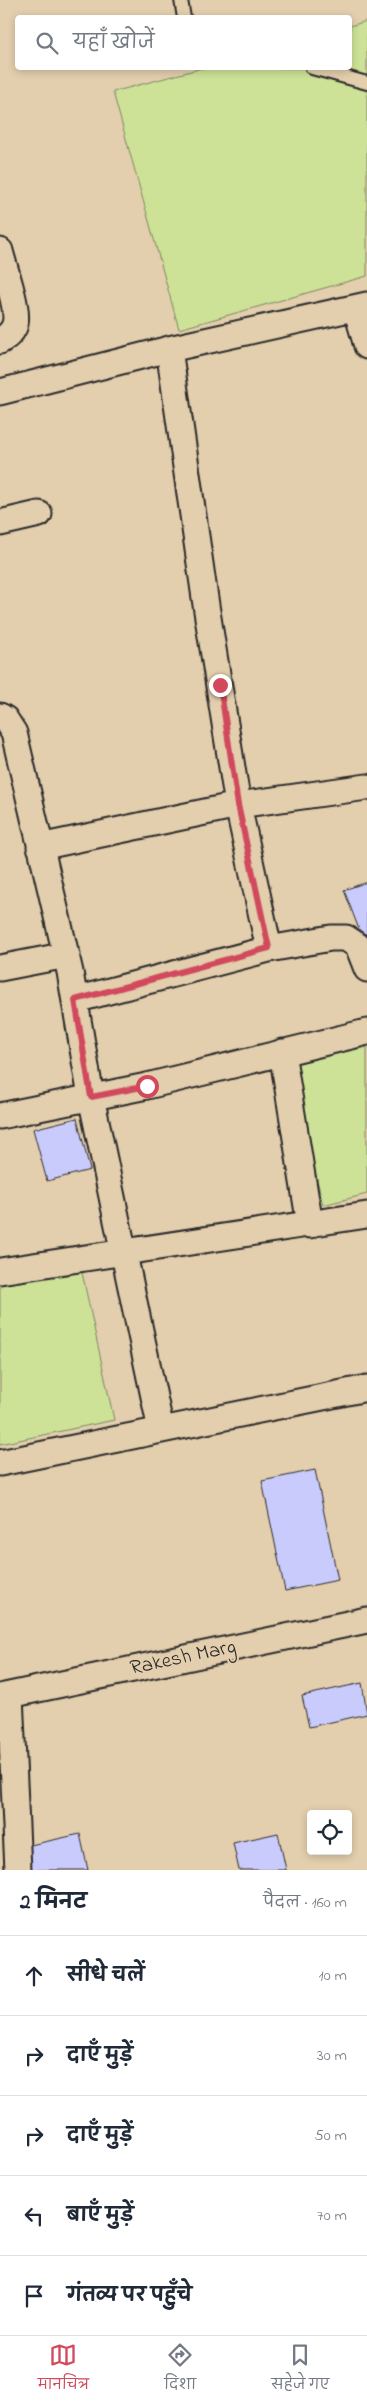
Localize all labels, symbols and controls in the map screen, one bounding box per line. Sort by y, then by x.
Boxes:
search box [15,15,352,70]
icon: search [33,29,61,57]
text: यहाँ खोजें [73,30,155,57]
route end [209,674,232,697]
route start [136,1075,159,1098]
street label: Rakesh Marg [127,1632,239,1686]
map controls [307,1810,352,1855]
button: locate [307,1810,352,1855]
text: 2 मिनट [20,1888,87,1918]
text: पैदल · 160 m [263,1891,347,1915]
icon: ahead [20,1962,48,1990]
text: सीधे चलें [67,1963,145,1990]
text: 10 m [319,1964,347,1988]
icon: right [20,2042,48,2070]
text: दाएँ मुड़ें [67,2043,133,2070]
text: 30 m [317,2044,347,2068]
icon: right [20,2122,48,2150]
text: दाएँ मुड़ें [67,2123,133,2150]
text: 50 m [315,2124,347,2148]
icon: left [20,2202,48,2230]
text: बाएँ मुड़ें [67,2203,134,2230]
text: 70 m [317,2204,347,2228]
icon: arrive [20,2282,48,2310]
text: गंतव्य पर पहुँचे [67,2283,192,2310]
tab: मानचित्र [38,2341,89,2400]
tab: दिशा [164,2341,196,2400]
tab: सहेजे गए [271,2341,329,2400]

